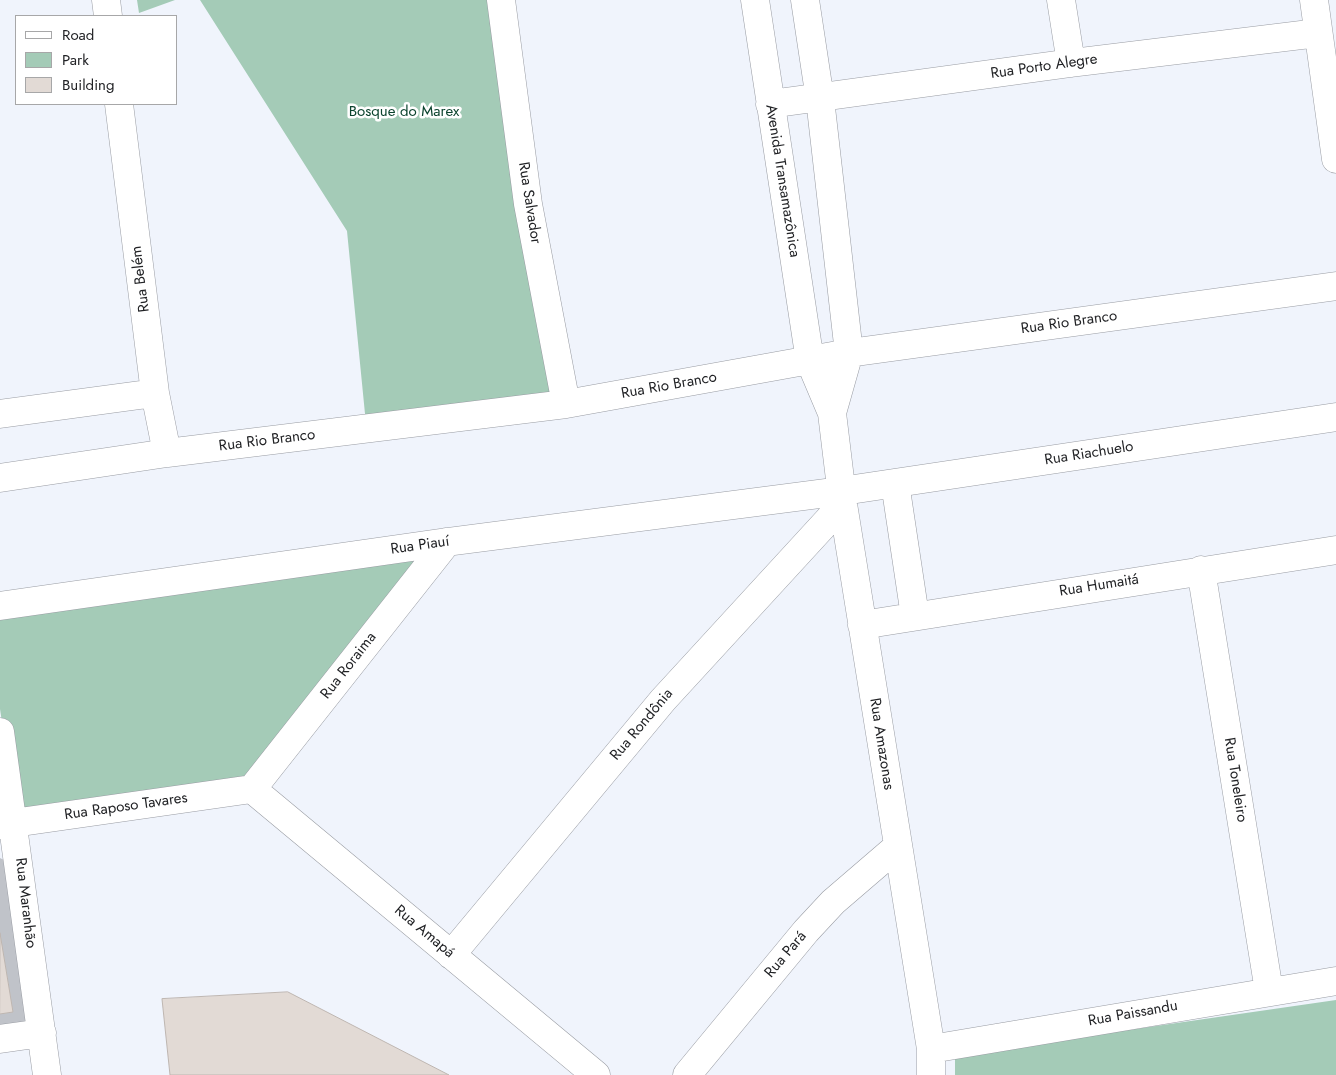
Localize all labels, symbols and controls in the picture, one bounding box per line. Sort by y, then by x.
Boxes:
legend [15,15,178,105]
text: Road [62,24,94,46]
text: Park [62,49,89,71]
street label: Rua Porto Alegre [989,51,1099,83]
text: Building [62,74,114,96]
park label: Bosque do Marex [349,103,459,121]
street label: Avenida Transamazônica [761,103,803,259]
street label: Rua Salvador [514,161,544,245]
street label: Rua Belém [128,245,154,313]
street label: Rua Rio Branco [1020,307,1118,339]
street label: Rua Rio Branco [620,369,718,403]
street label: Rua Rio Branco [218,426,316,456]
street label: Rua Riachuelo [1043,438,1135,470]
street label: Rua Piauí [389,533,451,559]
street label: Rua Humaitá [1058,571,1140,601]
street label: Rua Roraima [317,629,381,703]
street label: Rua Rondônia [607,685,677,765]
street label: Rua Amazonas [865,697,897,791]
street label: Rua Toneleiro [1219,736,1251,824]
street label: Rua Raposo Tavares [63,789,189,825]
street label: Rua Maranhão [11,857,39,949]
street label: Rua Amapá [390,902,458,962]
street label: Rua Pará [761,928,811,982]
street label: Rua Paissandu [1087,997,1179,1031]

